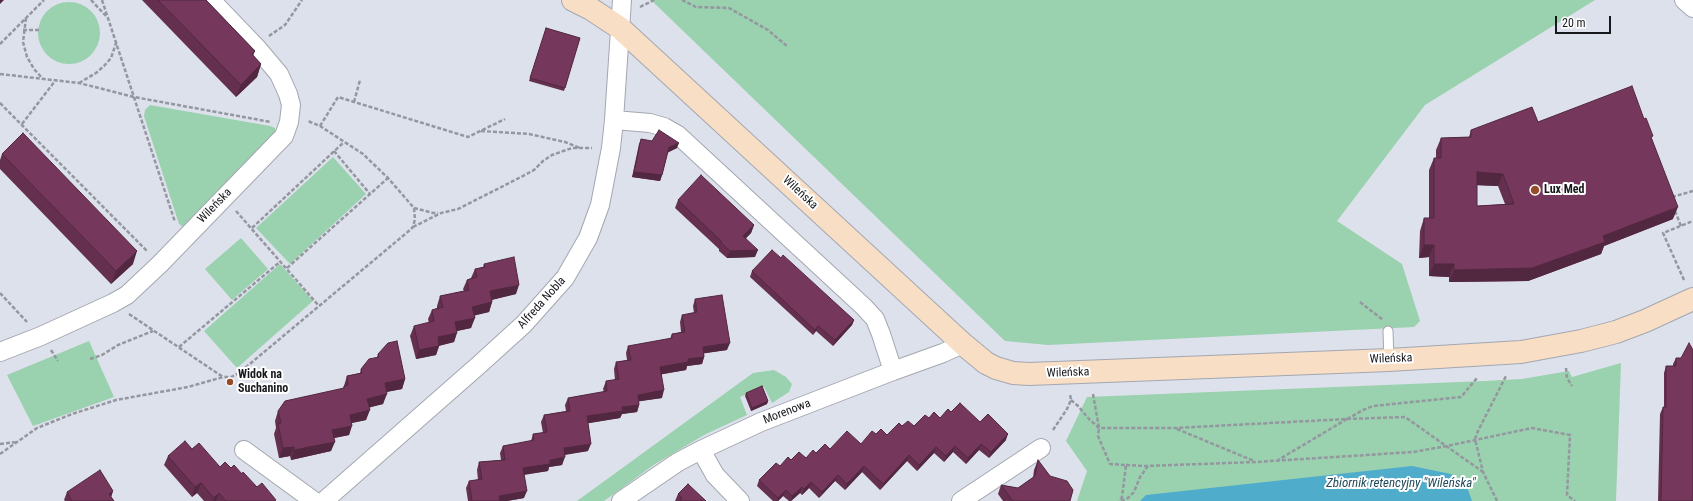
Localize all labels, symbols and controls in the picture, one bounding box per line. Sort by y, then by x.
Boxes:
scale bar [1557,8,1613,34]
text: 20 m [1562,16,1586,30]
street label: Wileńska [779,173,821,213]
place label: Lux Med [1544,183,1585,197]
marker: Lux Med [1529,184,1541,196]
street label: Wileńska [195,186,235,226]
street label: Alfreda Nobla [515,274,569,332]
street label: Wileńska [1369,351,1413,367]
street label: Wileńska [1046,365,1090,381]
place label: Widok na Suchanino [238,368,288,396]
marker: Widok na Suchanino [225,377,235,387]
street label: Morenowa [761,396,813,428]
water label: Zbiornik retencyjny "Wileńska" [1326,476,1476,492]

